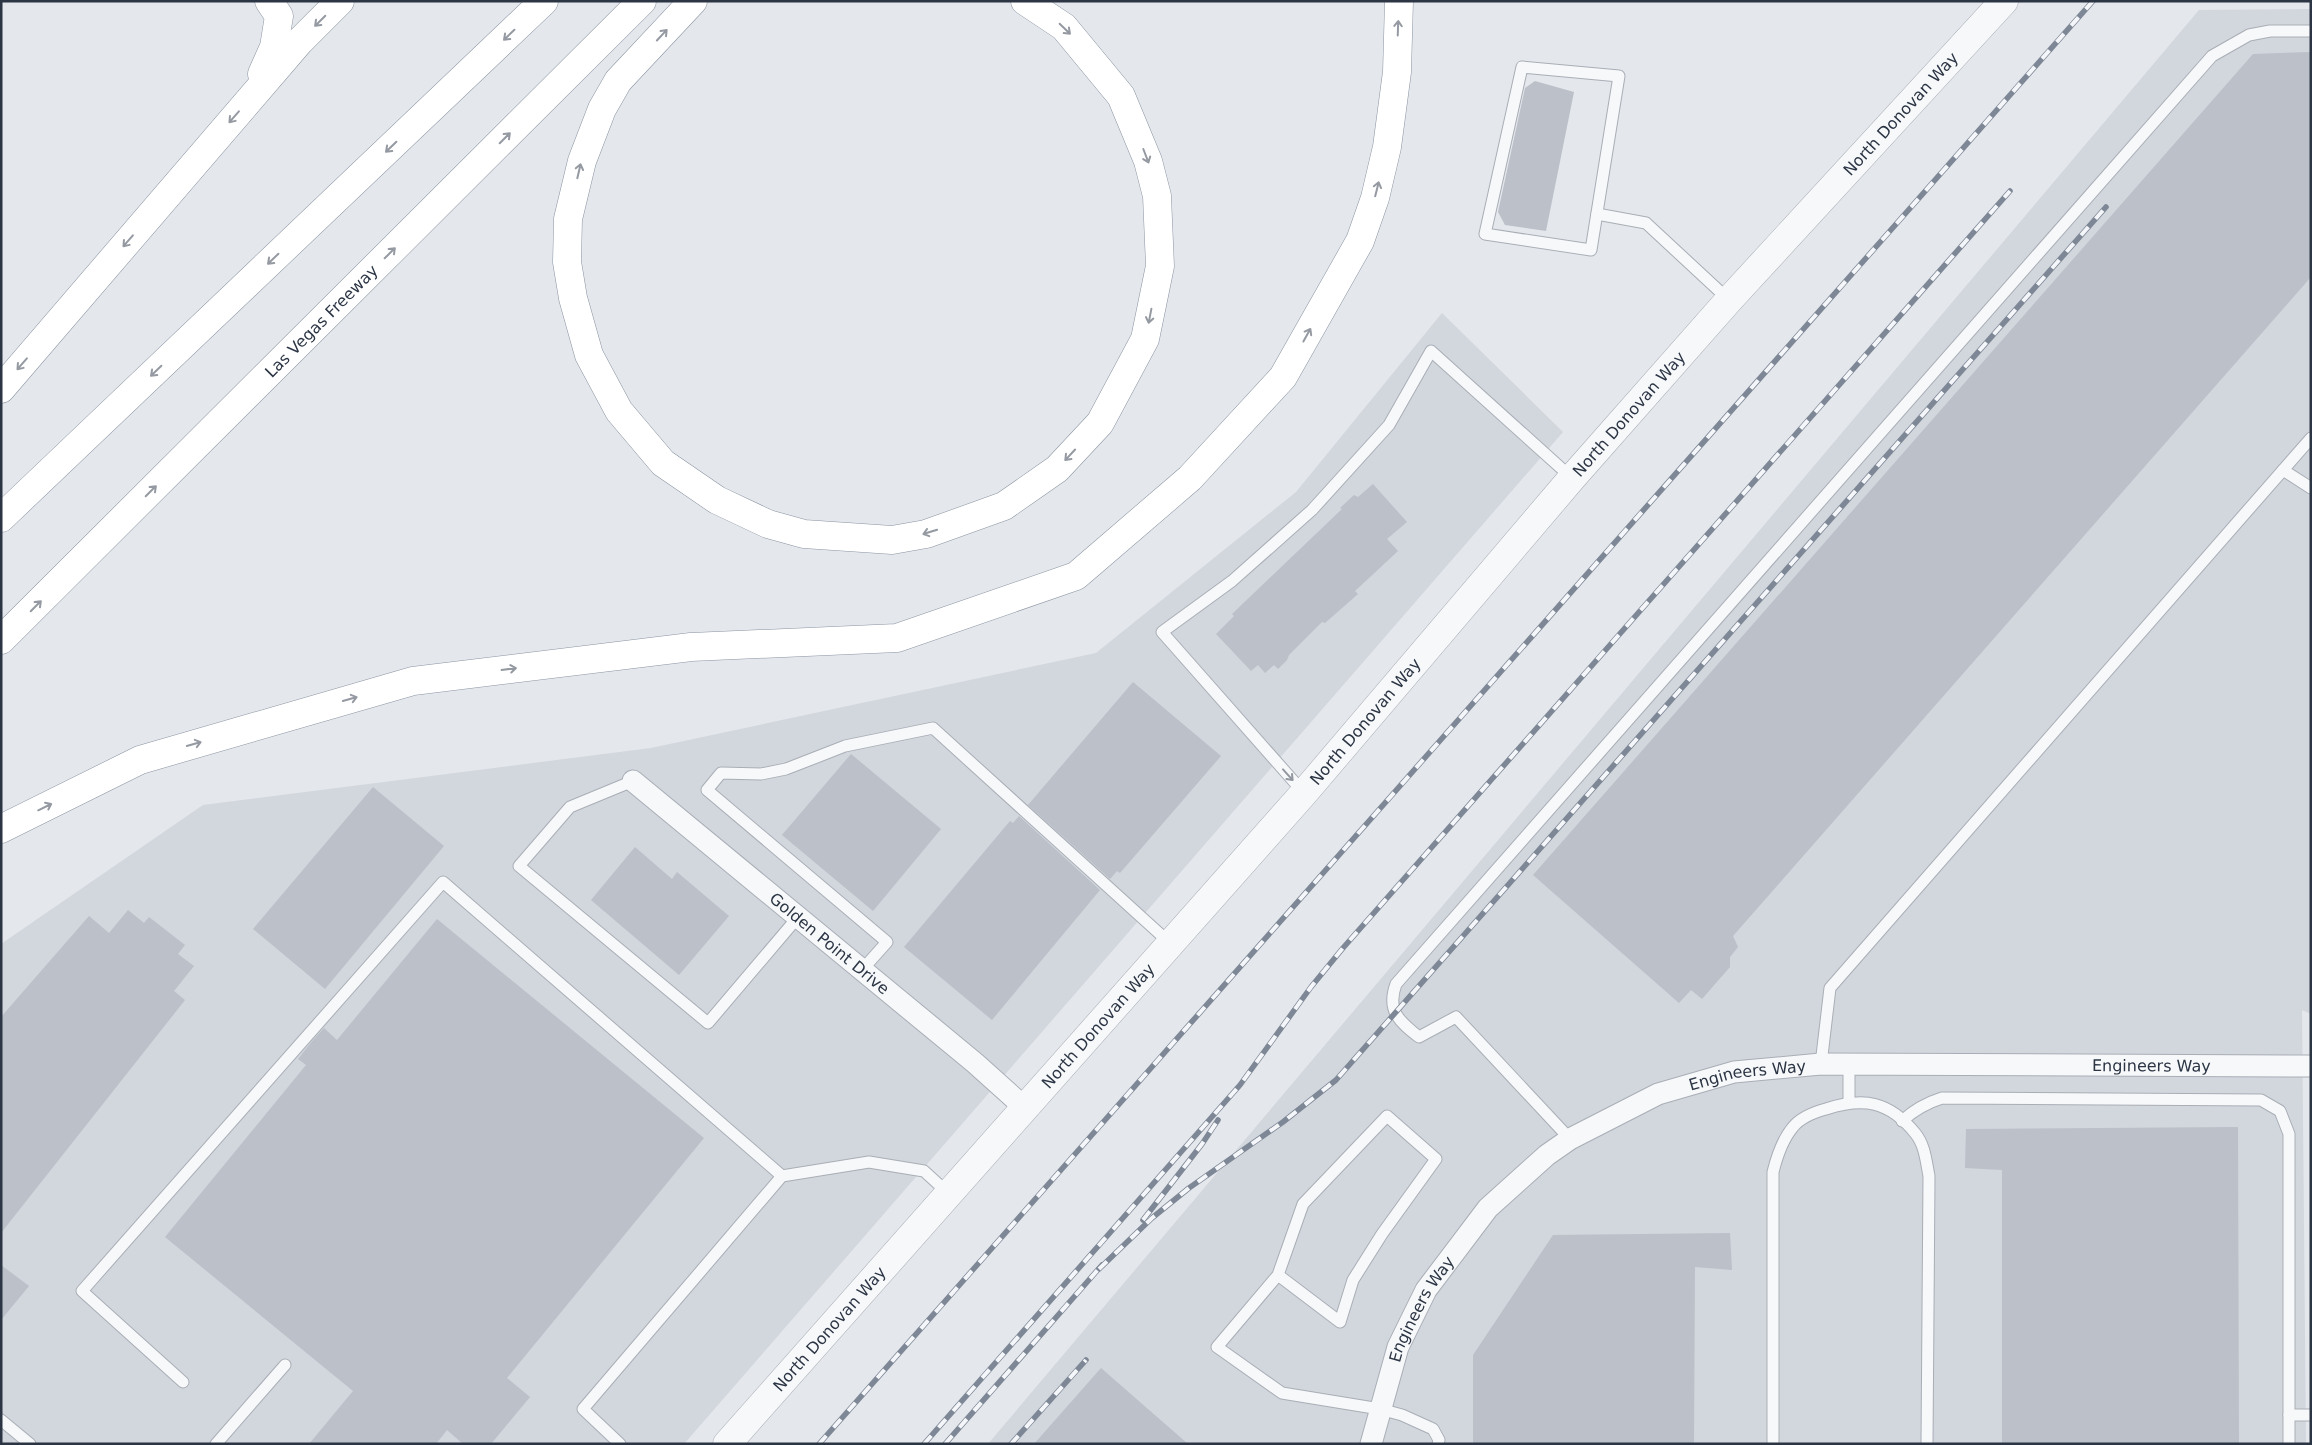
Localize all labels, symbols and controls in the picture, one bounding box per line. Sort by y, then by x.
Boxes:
one-way arrow [314,15,326,27]
one-way arrow [1393,21,1403,37]
one-way arrow [1059,23,1071,35]
one-way arrow [656,28,668,41]
one-way arrow [502,29,515,41]
street label: North Donovan Way [1839,48,1962,180]
one-way arrow [228,111,240,124]
one-way arrow [499,132,511,144]
one-way arrow [385,141,397,153]
one-way arrow [1142,148,1151,163]
one-way arrow [575,164,584,180]
one-way arrow [1373,182,1382,198]
one-way arrow [123,234,134,247]
one-way arrow [384,247,396,259]
one-way arrow [267,253,280,265]
street label: Las Vegas Freeway [261,261,382,381]
one-way arrow [1145,308,1154,324]
one-way arrow [1302,328,1312,342]
street label: North Donovan Way [1569,348,1689,481]
one-way arrow [17,357,28,370]
one-way arrow [149,365,162,377]
one-way arrow [1064,449,1076,461]
one-way arrow [145,485,157,497]
one-way arrow [922,528,938,538]
one-way arrow [30,600,42,612]
street label: North Donovan Way [1306,654,1425,789]
one-way arrow [501,664,517,674]
one-way arrow [342,693,358,703]
one-way arrow [186,739,202,749]
one-way arrow [1282,768,1293,781]
one-way arrow [37,802,52,811]
street label: Golden Point Drive [766,889,893,998]
street label: North Donovan Way [1038,960,1158,1092]
street label: Engineers Way [1687,1056,1807,1095]
street label: Engineers Way [2092,1056,2211,1076]
street label: Engineers Way [1385,1253,1458,1364]
street label: North Donovan Way [769,1263,890,1395]

